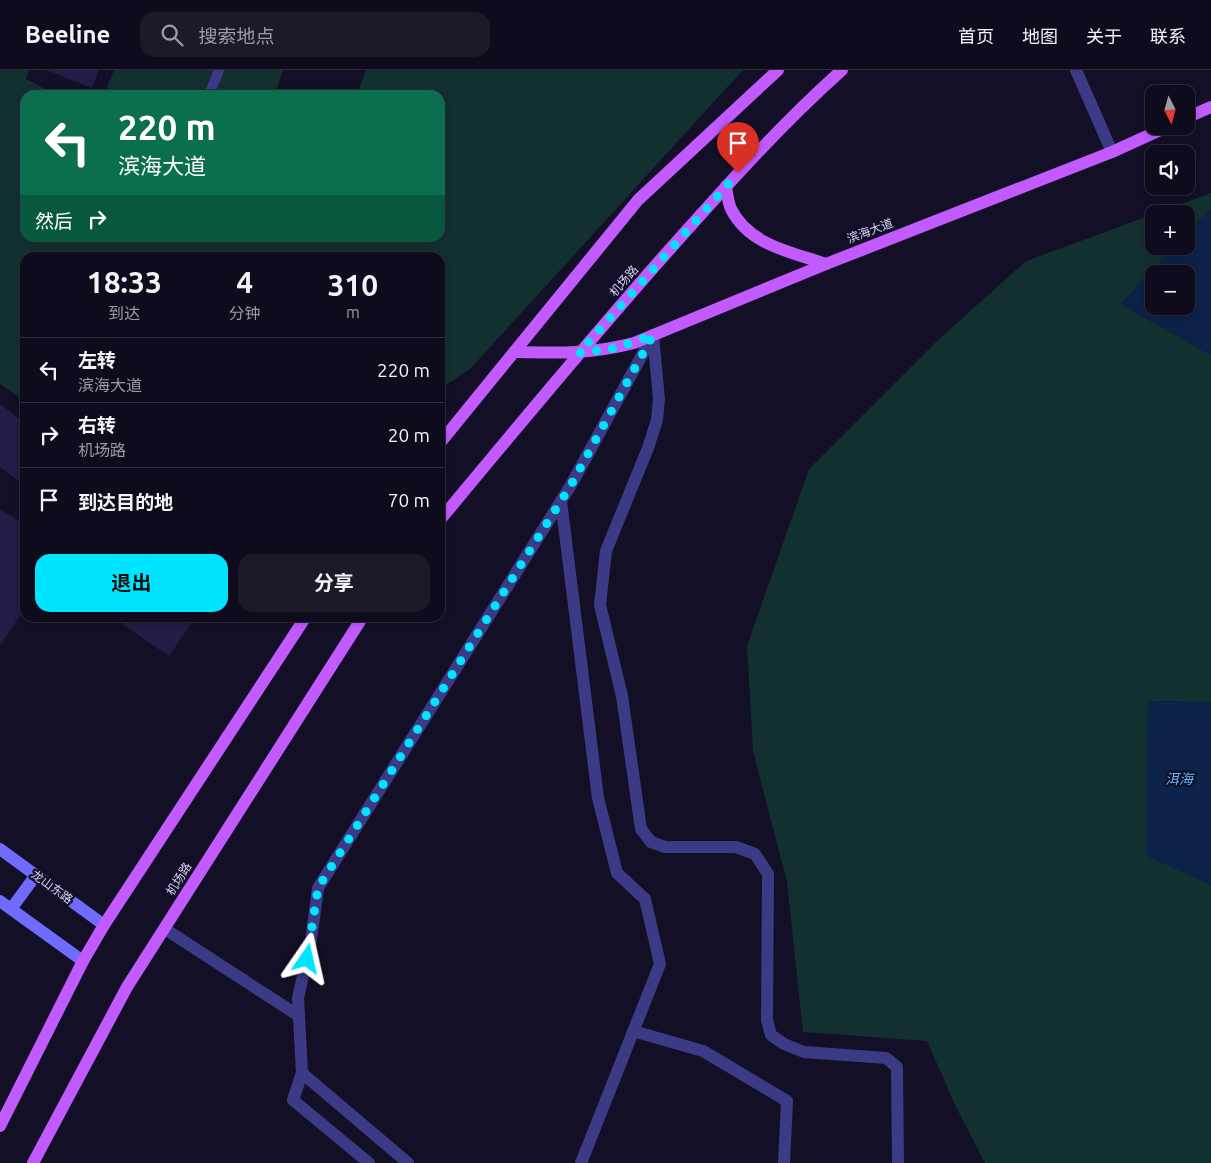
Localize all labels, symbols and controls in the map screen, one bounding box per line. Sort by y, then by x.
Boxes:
search box [140,12,490,57]
text: Beeline [25,21,110,48]
icon: search [158,21,186,49]
text: 搜索地点 [198,25,274,47]
text: 首页 [958,26,994,46]
text: 地图 [1022,26,1058,46]
text: 关于 [1086,26,1122,46]
text: 联系 [1150,26,1186,46]
north arrow [1145,85,1195,135]
map controls [1145,85,1195,315]
text: 220 m [118,107,216,147]
icon: left [35,110,100,175]
pin [717,122,759,173]
icon: arrive [724,129,752,157]
button: sound [1145,145,1195,195]
text: 滨海大道 [118,153,206,178]
icon: right [83,205,111,233]
button: + [1145,205,1195,255]
text: 然后 [35,210,73,232]
street label: 滨海大道 [845,216,895,245]
street label: 机场路 [607,263,640,299]
text: 18:33 [87,265,162,299]
text: 4 [236,265,253,299]
button: − [1145,265,1195,315]
text: 310 [327,268,378,302]
text: m [346,303,360,321]
text: 到达 [108,304,140,322]
text: 分钟 [229,304,261,322]
text: 左转 [78,349,116,371]
icon: left [35,356,63,384]
text: 220 m [377,359,430,381]
text: 滨海大道 [78,376,142,394]
text: 右转 [78,414,116,436]
icon: right [35,421,63,449]
text: 20 m [388,424,430,446]
text: 机场路 [78,441,126,459]
icon: arrive [35,486,63,514]
text: 70 m [388,489,430,511]
text: 到达目的地 [78,491,173,513]
button: 退出 [35,554,228,612]
button: 分享 [238,554,430,612]
water label: 洱海 [1165,771,1195,787]
street label: 机场路 [164,860,194,897]
street label: 龙山东路 [29,867,76,906]
position arrow [280,932,332,984]

